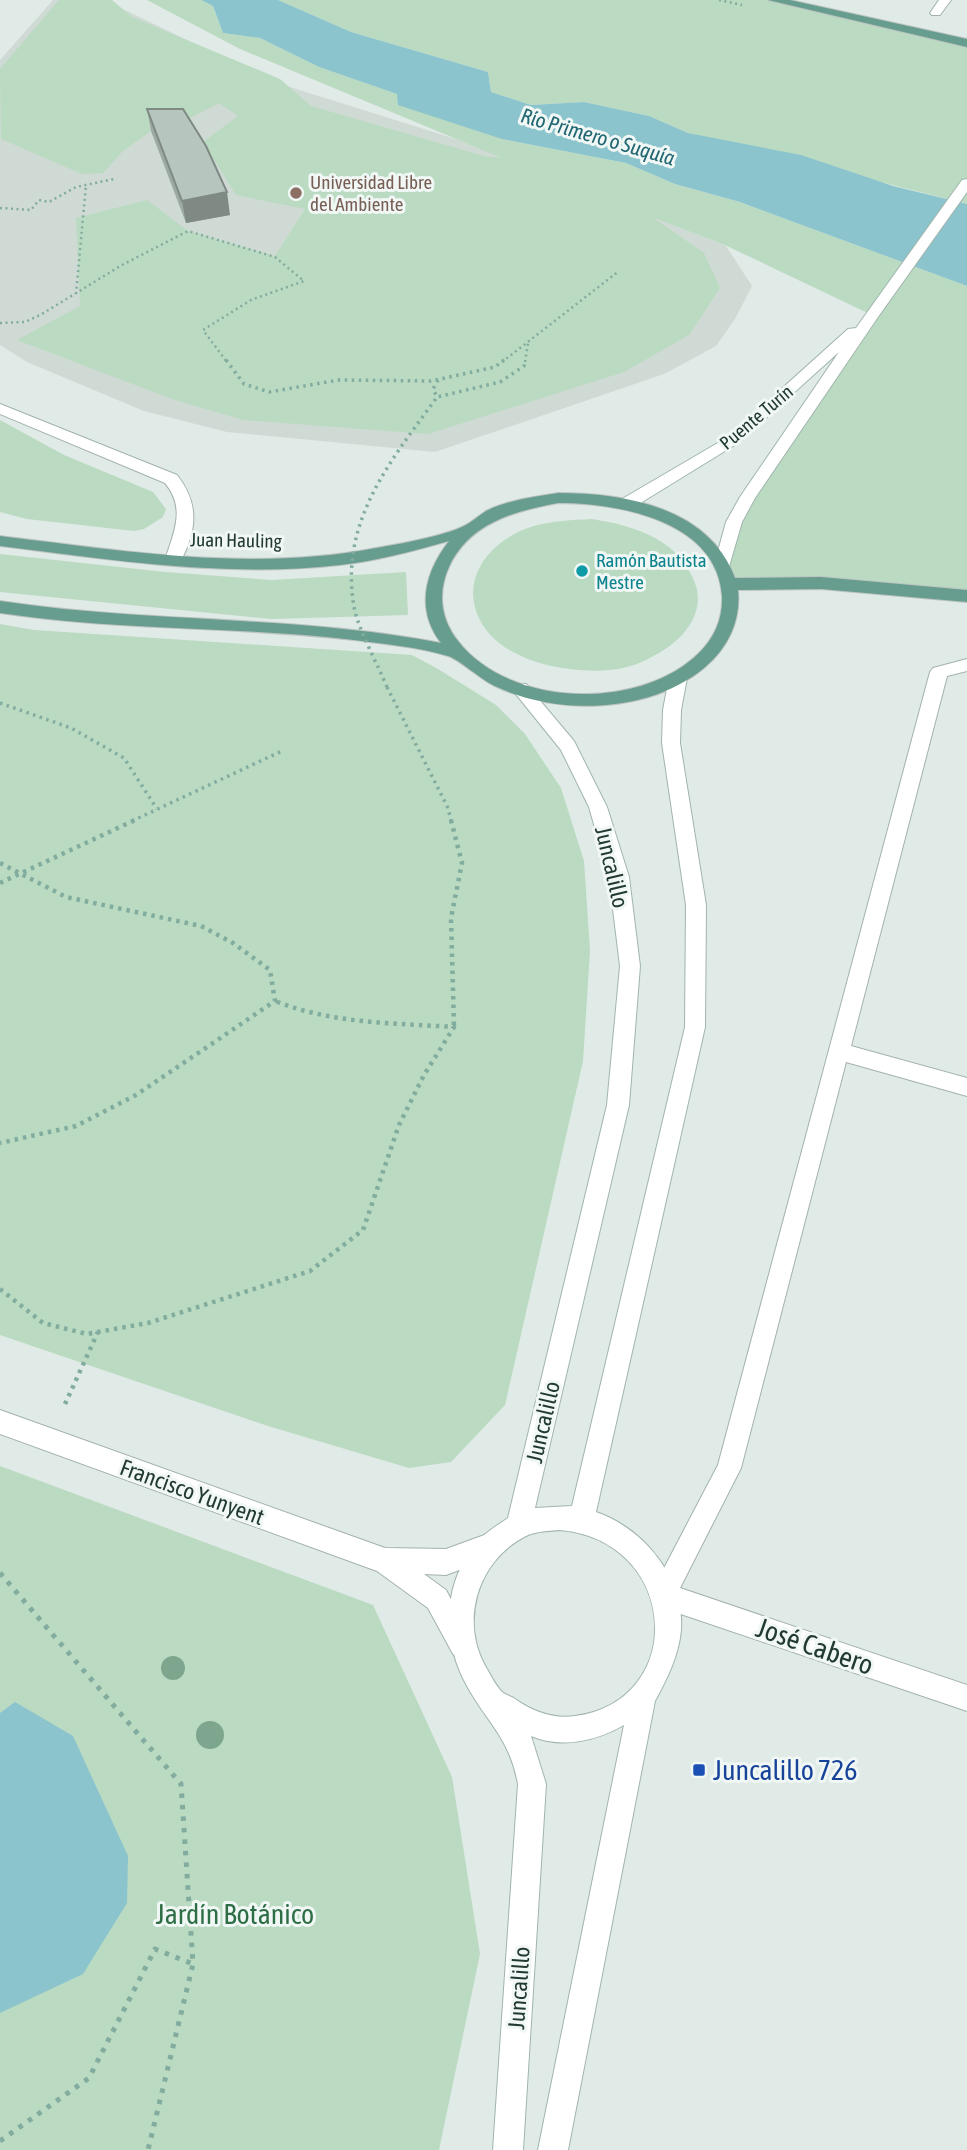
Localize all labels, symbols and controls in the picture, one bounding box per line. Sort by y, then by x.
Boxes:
water label: Río Primero o Suquía [518,103,678,169]
place label: Universidad Libre del Ambiente [310,171,432,215]
marker: Universidad Libre del Ambiente [288,185,304,201]
street label: Puente Turín [715,380,797,454]
street label: Juan Hauling [190,528,283,552]
place label: Ramón Bautista Mestre [596,549,707,593]
marker: Ramón Bautista Mestre [574,563,590,579]
street label: Juncalillo [590,824,634,910]
street label: Juncalillo [521,1379,565,1465]
street label: Francisco Yunyent [116,1454,268,1530]
street label: José Cabero [752,1611,878,1681]
place label: Juncalillo 726 [713,1754,857,1786]
marker: Juncalillo 726 [691,1762,707,1778]
park label: Jardín Botánico [156,1898,314,1930]
street label: Juncalillo [503,1946,535,2030]

